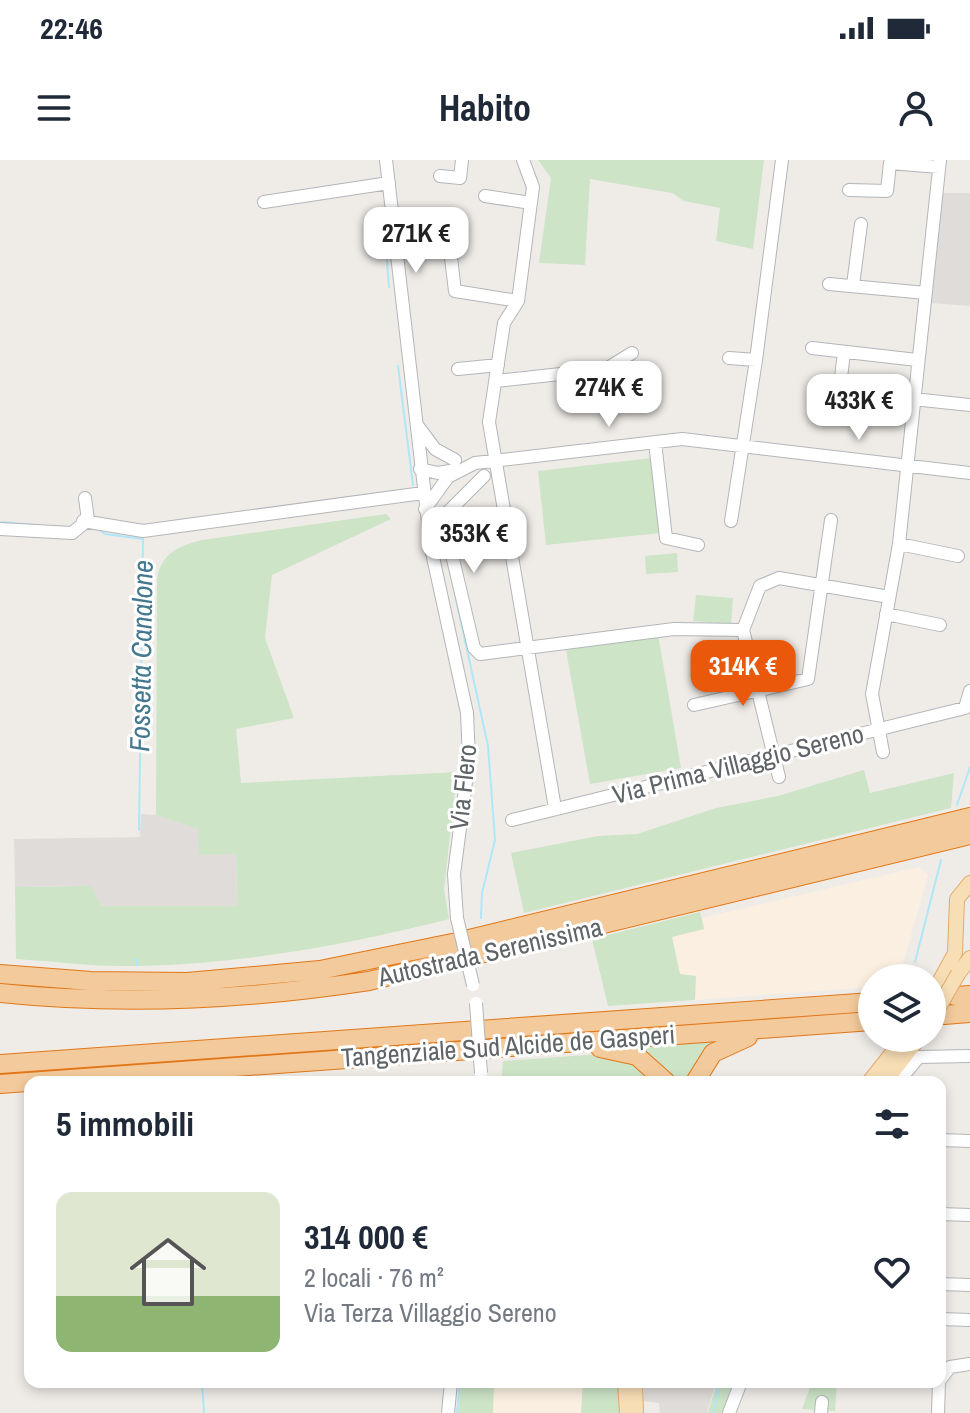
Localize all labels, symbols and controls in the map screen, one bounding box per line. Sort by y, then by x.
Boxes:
text: 22:46 [40,8,103,48]
text: Habito [439,84,531,132]
icon: menu [32,86,76,130]
icon: person [894,86,938,130]
pin: 271K € [351,207,481,275]
text: 271K € [382,215,450,250]
pin: 274K € [544,361,674,429]
text: 274K € [575,369,643,404]
pin: 433K € [794,374,924,442]
text: 433K € [825,382,893,417]
pin: 353K € [409,507,539,575]
text: 353K € [440,515,508,550]
water label: Fossetta Canalone [120,560,162,752]
pin: 314K € [678,640,808,708]
text: 314K € [709,648,777,683]
street label: Via Prima Villaggio Sereno [609,715,867,812]
street label: Via Flero [441,742,484,832]
street label: Autostrada Serenissima [374,909,605,995]
map controls [858,964,946,1052]
button: layers [858,964,946,1052]
street label: Tangenziale Sud Alcide de Gasperi [340,1016,676,1075]
text: 5 immobili [56,1101,194,1147]
icon: filters [870,1102,914,1146]
text: 314 000 € [304,1214,428,1260]
icon: home [120,1224,216,1320]
icon: heart [870,1250,914,1294]
text: 2 locali · 76 m² [304,1260,444,1295]
text: Via Terza Villaggio Sereno [304,1295,557,1330]

